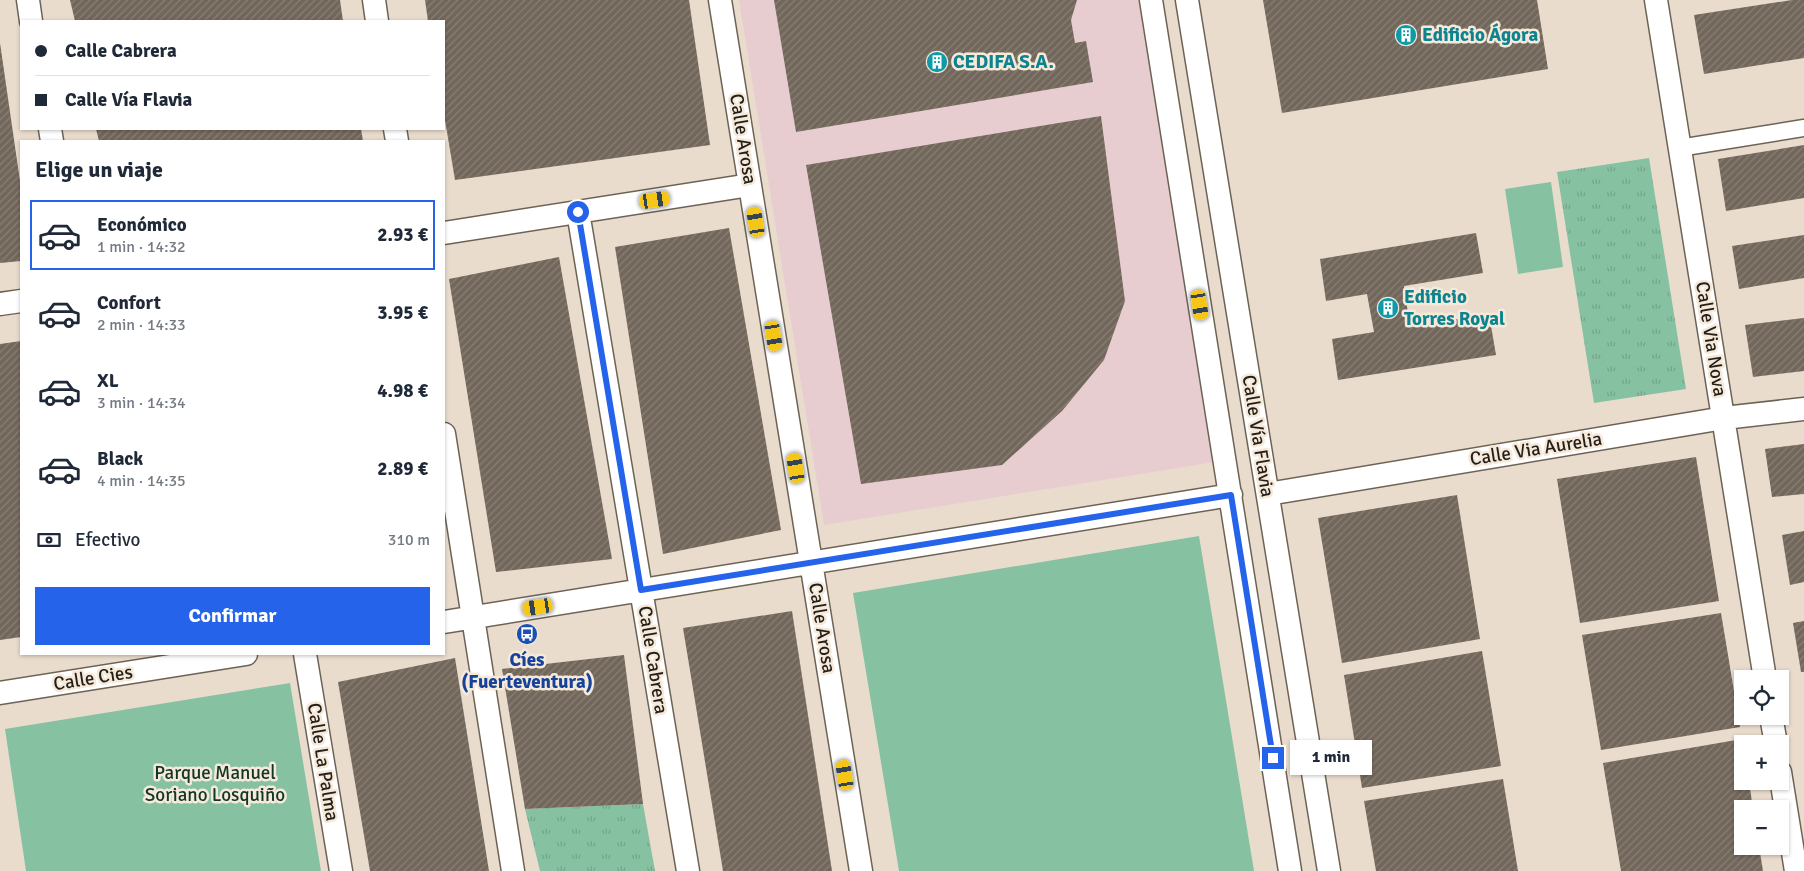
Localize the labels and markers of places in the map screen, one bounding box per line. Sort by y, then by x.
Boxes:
building icon: Edificio Ágora [1394,23,1418,47]
place label: Edificio Ágora [1422,23,1538,47]
building icon: CEDIFA S.A. [925,50,949,74]
place label: CEDIFA S.A. [953,50,1054,74]
place label: Edificio Torres Royal [1404,285,1505,331]
building icon: Edificio Torres Royal [1376,296,1400,320]
bus stop icon: Cíes (Fuerteventura) [515,622,539,646]
place label: Cíes (Fuerteventura) [461,648,593,694]

